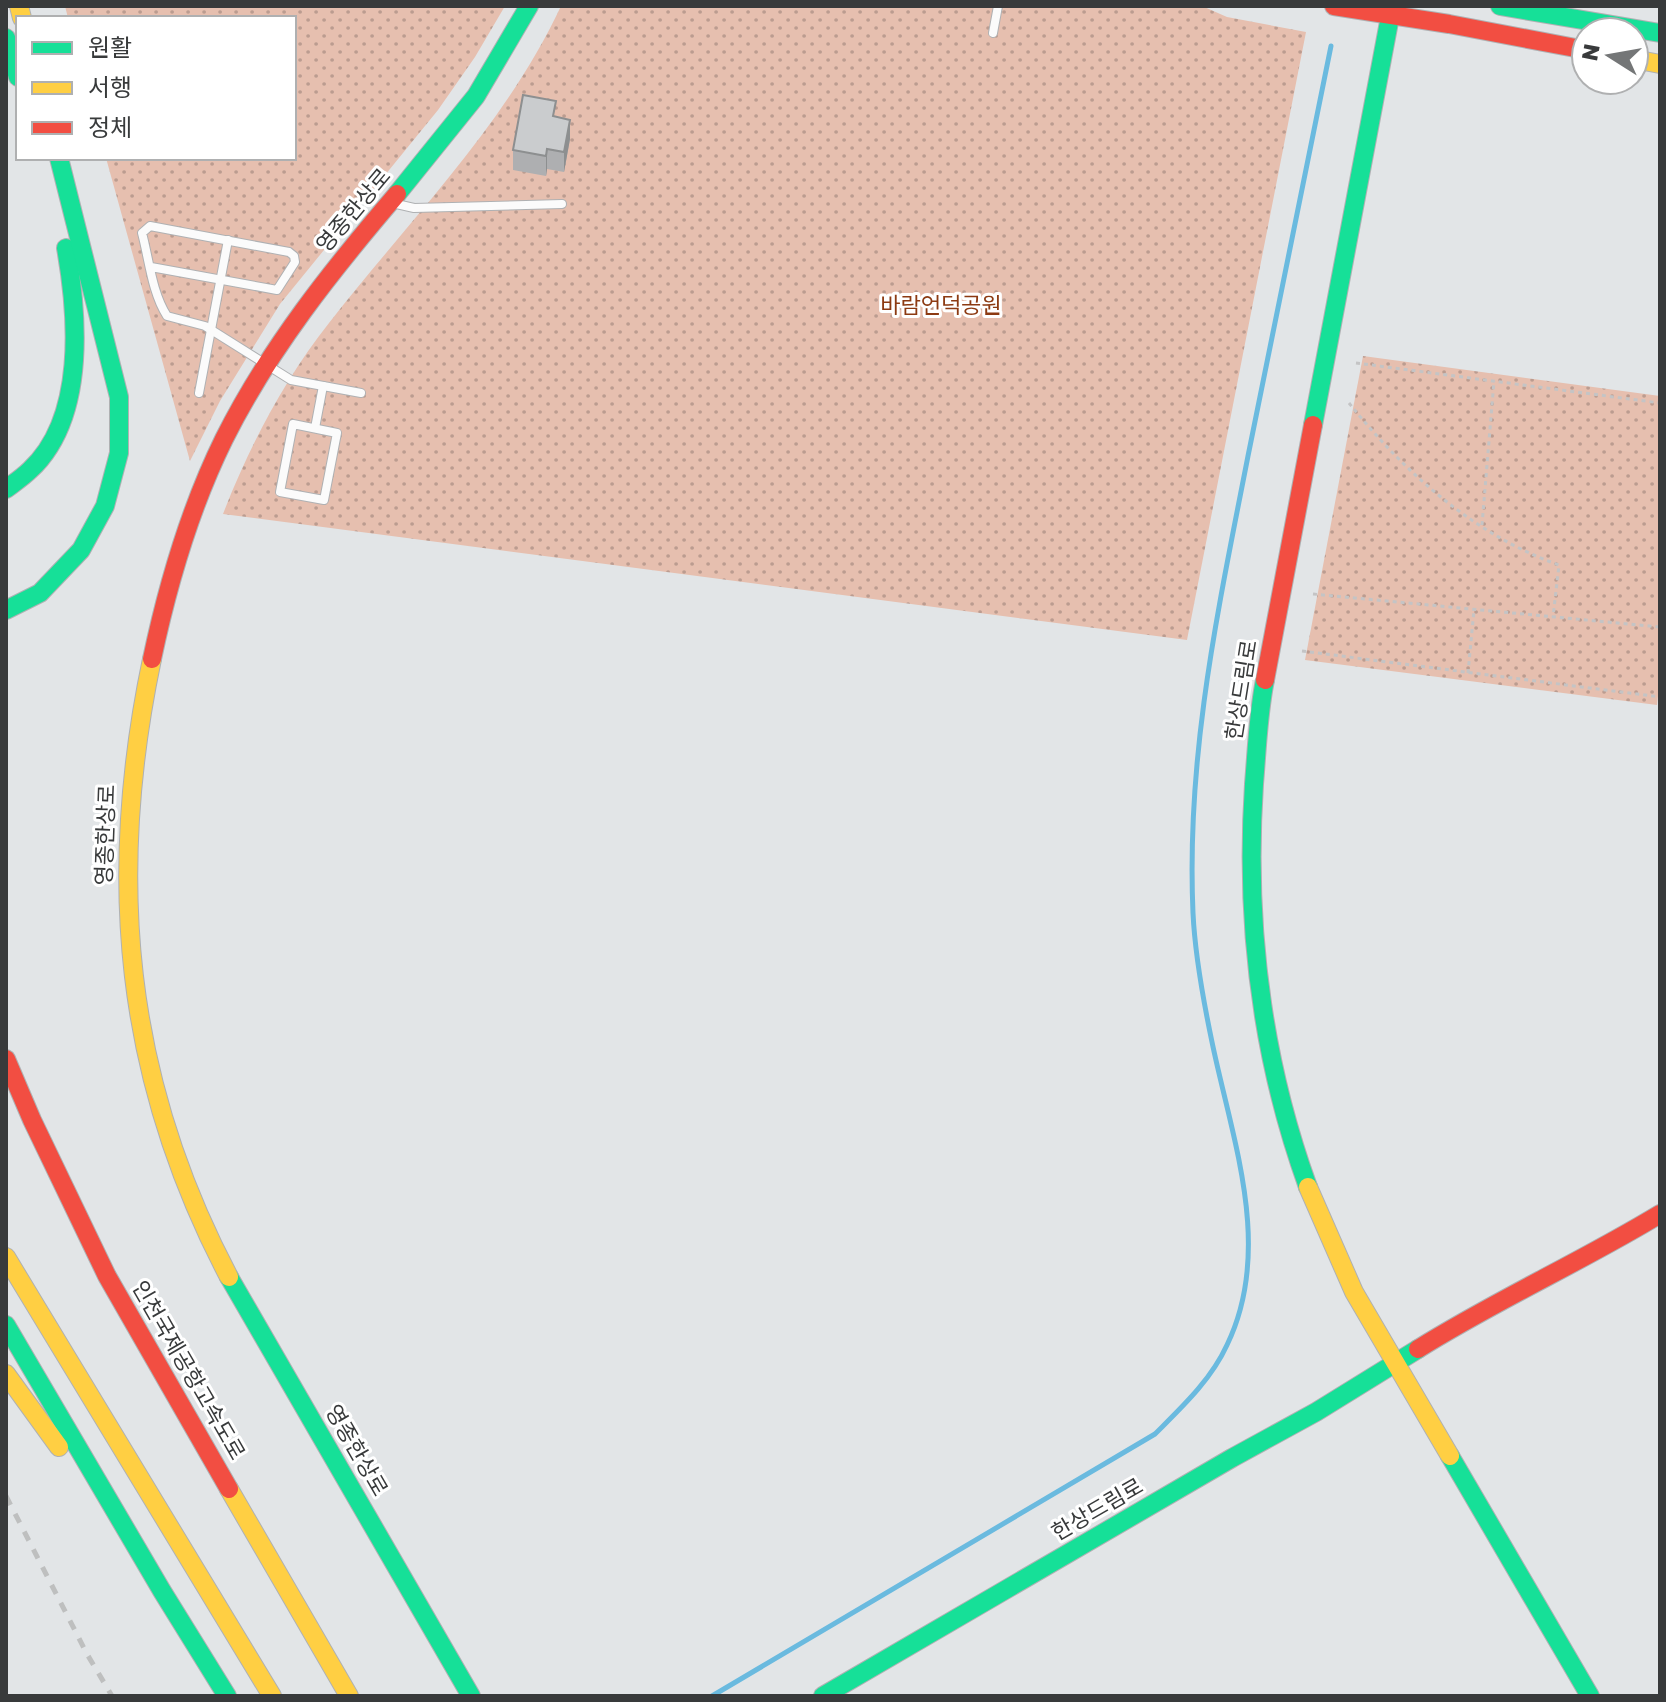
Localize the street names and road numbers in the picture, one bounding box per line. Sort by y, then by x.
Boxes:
street label: 영종한상로 [310,162,395,257]
street label: 한상드림로 [1219,638,1262,742]
street label: 영종한상로 [89,784,120,886]
street label: 인천국제공항고속도로 [127,1275,252,1464]
street label: 영종한상로 [320,1399,394,1500]
street label: 한상드림로 [1046,1472,1147,1546]

